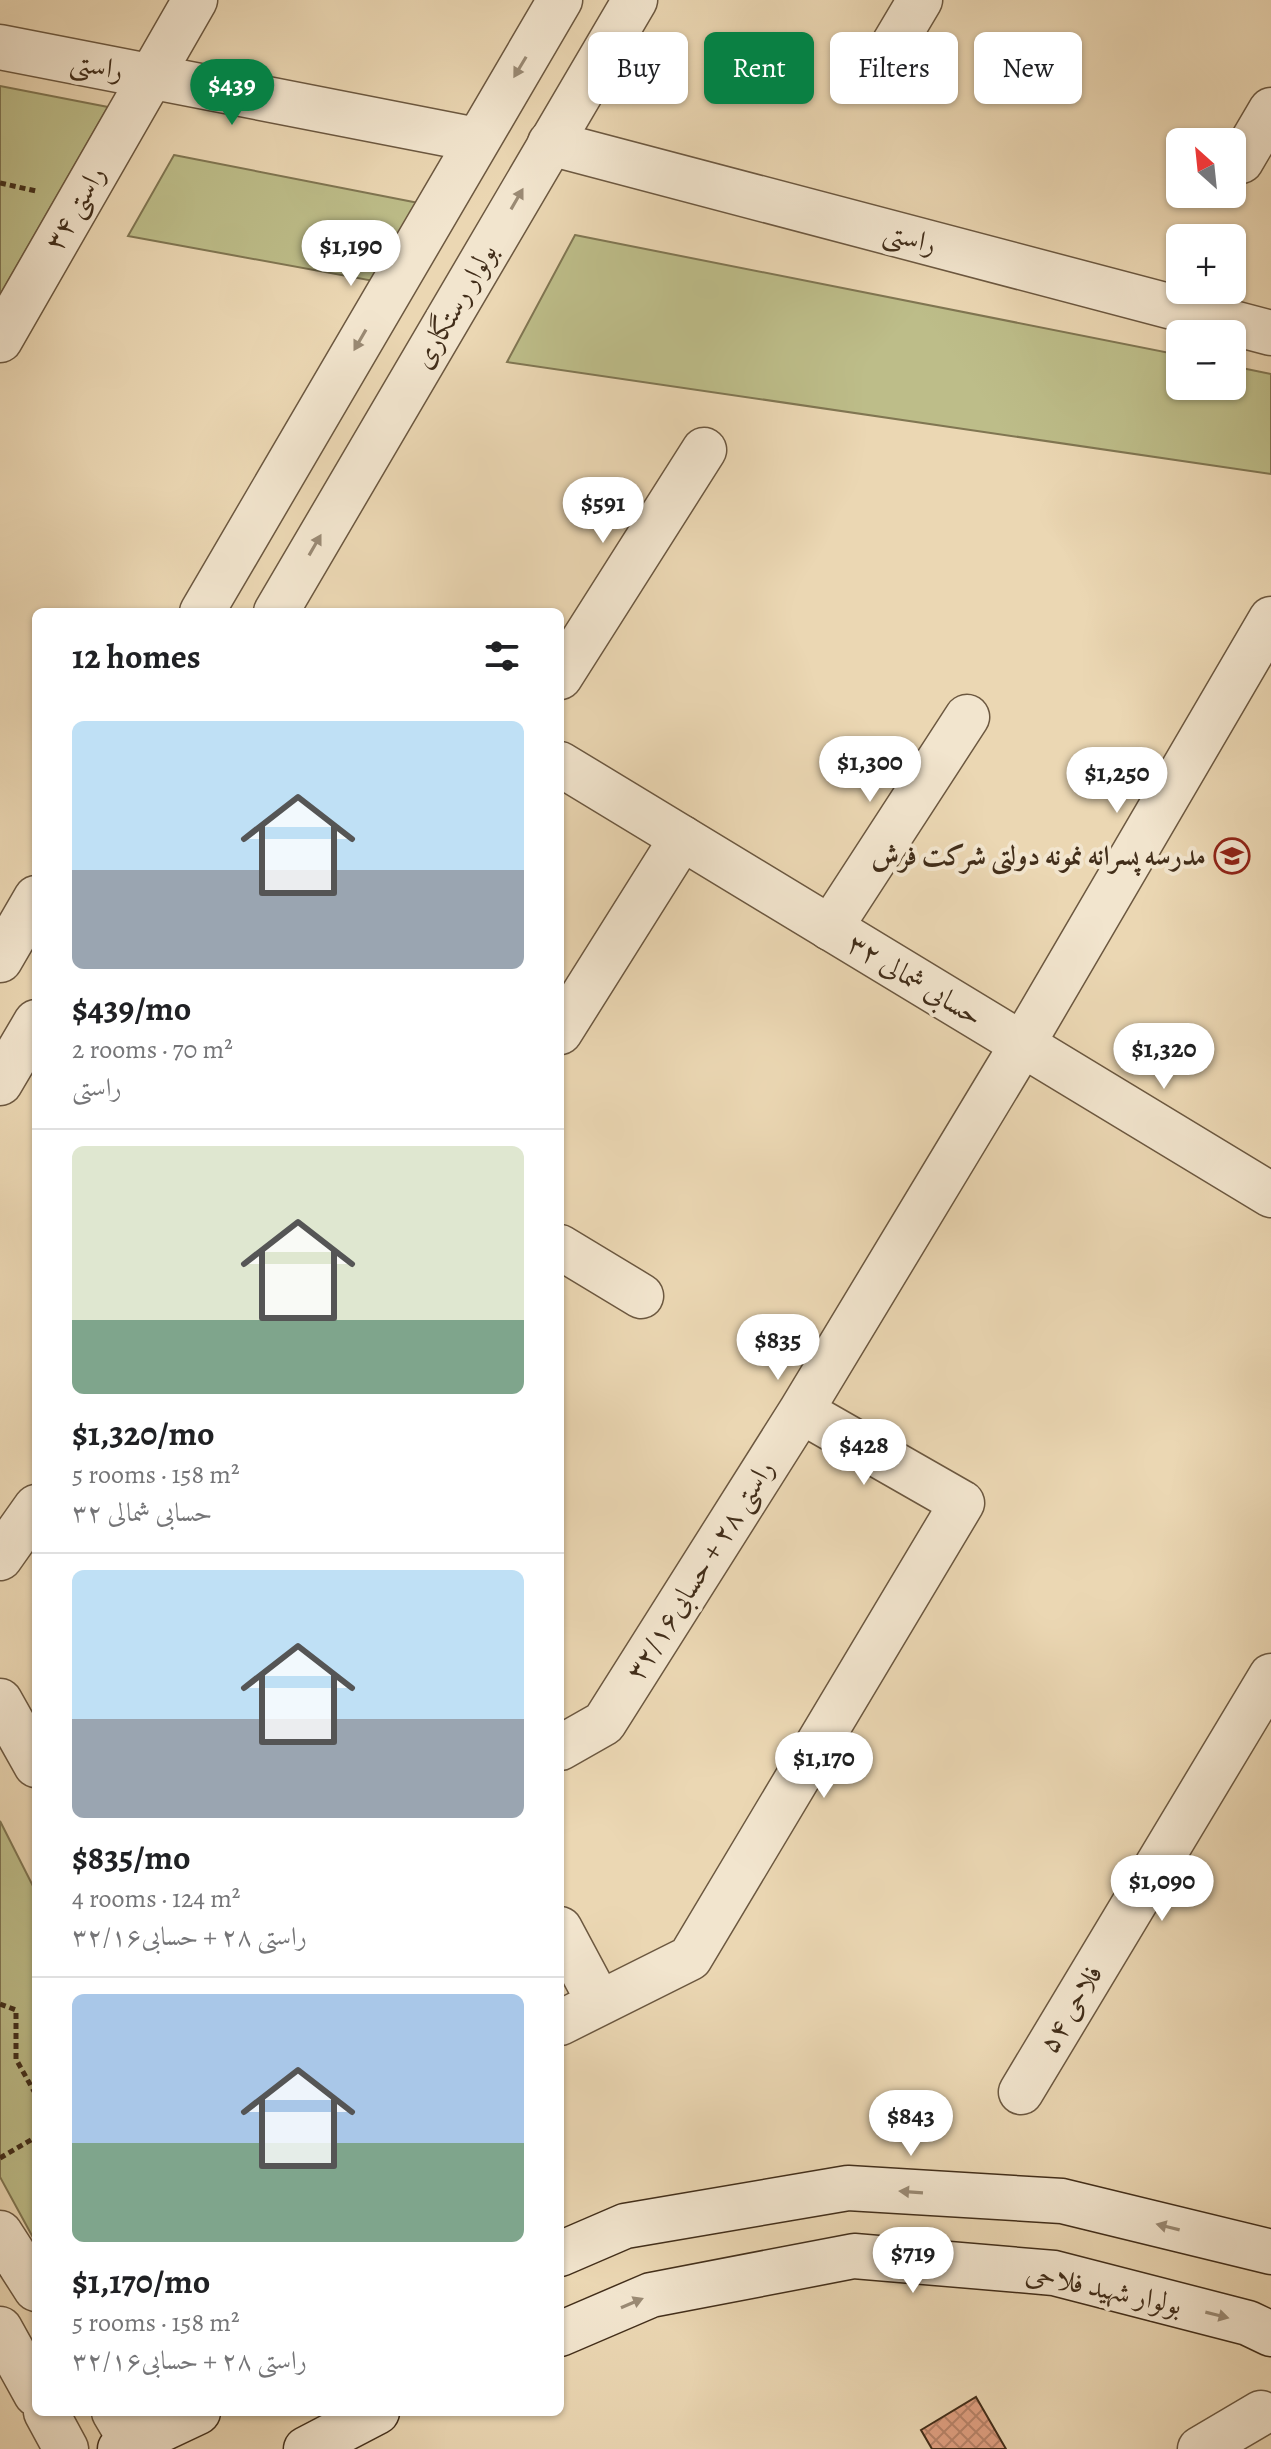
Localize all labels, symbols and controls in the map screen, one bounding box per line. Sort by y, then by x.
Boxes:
chip: Buy [588,32,688,104]
chip: Rent [704,32,814,104]
chip: Filters [830,32,958,104]
chip: New [974,32,1082,104]
street label: راستی [67,42,127,91]
one-way arrow [513,56,527,78]
pin: $439 [185,59,279,127]
text: $439 [208,67,256,102]
north arrow [1166,128,1246,208]
map controls [1166,128,1246,400]
street label: راستی ۳۴ [36,159,115,258]
one-way arrow [510,188,524,210]
street label: راستی [879,213,941,264]
pin: $1,190 [286,220,416,288]
button: + [1166,224,1246,304]
text: $1,190 [320,228,382,263]
street label: بولوار رستگاری [404,236,506,376]
button: − [1166,320,1246,400]
one-way arrow [354,329,368,351]
pin: $591 [556,477,650,545]
text: $591 [581,485,625,520]
one-way arrow [308,534,322,556]
text: 12 homes [72,633,201,680]
icon: filters [480,634,524,678]
pin: $1,300 [805,736,935,804]
text: $1,300 [837,744,903,779]
pin: $1,250 [1052,747,1182,815]
text: $1,250 [1084,755,1150,790]
icon: home [226,773,370,917]
place label: مدرسه پسرانه نمونه دولتی شرکت فرش [871,837,1206,877]
school or university icon: مدرسه پسرانه نمونه دولتی شرکت فرش [1213,837,1251,875]
street label: حسابی شمالی ۳۲ [840,925,990,1035]
text: $439/mo [72,985,191,1032]
pin: $1,320 [1099,1023,1229,1091]
text: $1,320 [1131,1031,1197,1066]
text: 2 rooms · 70 m² [72,1032,233,1067]
text: راستی [72,1070,122,1105]
icon: home [226,1198,370,1342]
pin: $835 [731,1314,825,1382]
text: $835 [755,1322,801,1357]
text: $1,320/mo [72,1410,215,1457]
pin: $428 [817,1419,911,1487]
text: $428 [839,1427,889,1462]
street label: راستی ۲۸ + حسابی۳۲/۱۶ [617,1453,784,1688]
text: 5 rooms · 158 m² [72,1457,239,1492]
text: حسابی شمالی ۳۲ [72,1495,212,1530]
icon: home [226,1622,370,1766]
pin: $1,170 [759,1732,889,1800]
text: $1,170 [793,1740,855,1775]
text: $835/mo [72,1834,191,1881]
pin: $1,090 [1097,1855,1227,1923]
text: $1,090 [1129,1863,1195,1898]
text: 4 rooms · 124 m² [72,1881,240,1916]
text: راستی ۲۸ + حسابی۳۲/۱۶ [72,1919,307,1954]
street label: فلاحی ۵۴ [1030,1958,1112,2060]
icon: home [226,2046,370,2190]
pin: $843 [864,2090,958,2158]
text: $843 [887,2098,935,2133]
one-way arrow [898,2185,923,2198]
one-way arrow [1155,2221,1180,2233]
pin: $719 [866,2227,960,2295]
text: $719 [891,2235,935,2270]
street label: بولوار شهید فلاحی [1022,2254,1186,2324]
text: $1,170/mo [72,2258,210,2305]
one-way arrow [620,2296,644,2309]
text: 5 rooms · 158 m² [72,2305,239,2340]
one-way arrow [1204,2309,1229,2321]
text: راستی ۲۸ + حسابی۳۲/۱۶ [72,2343,307,2378]

